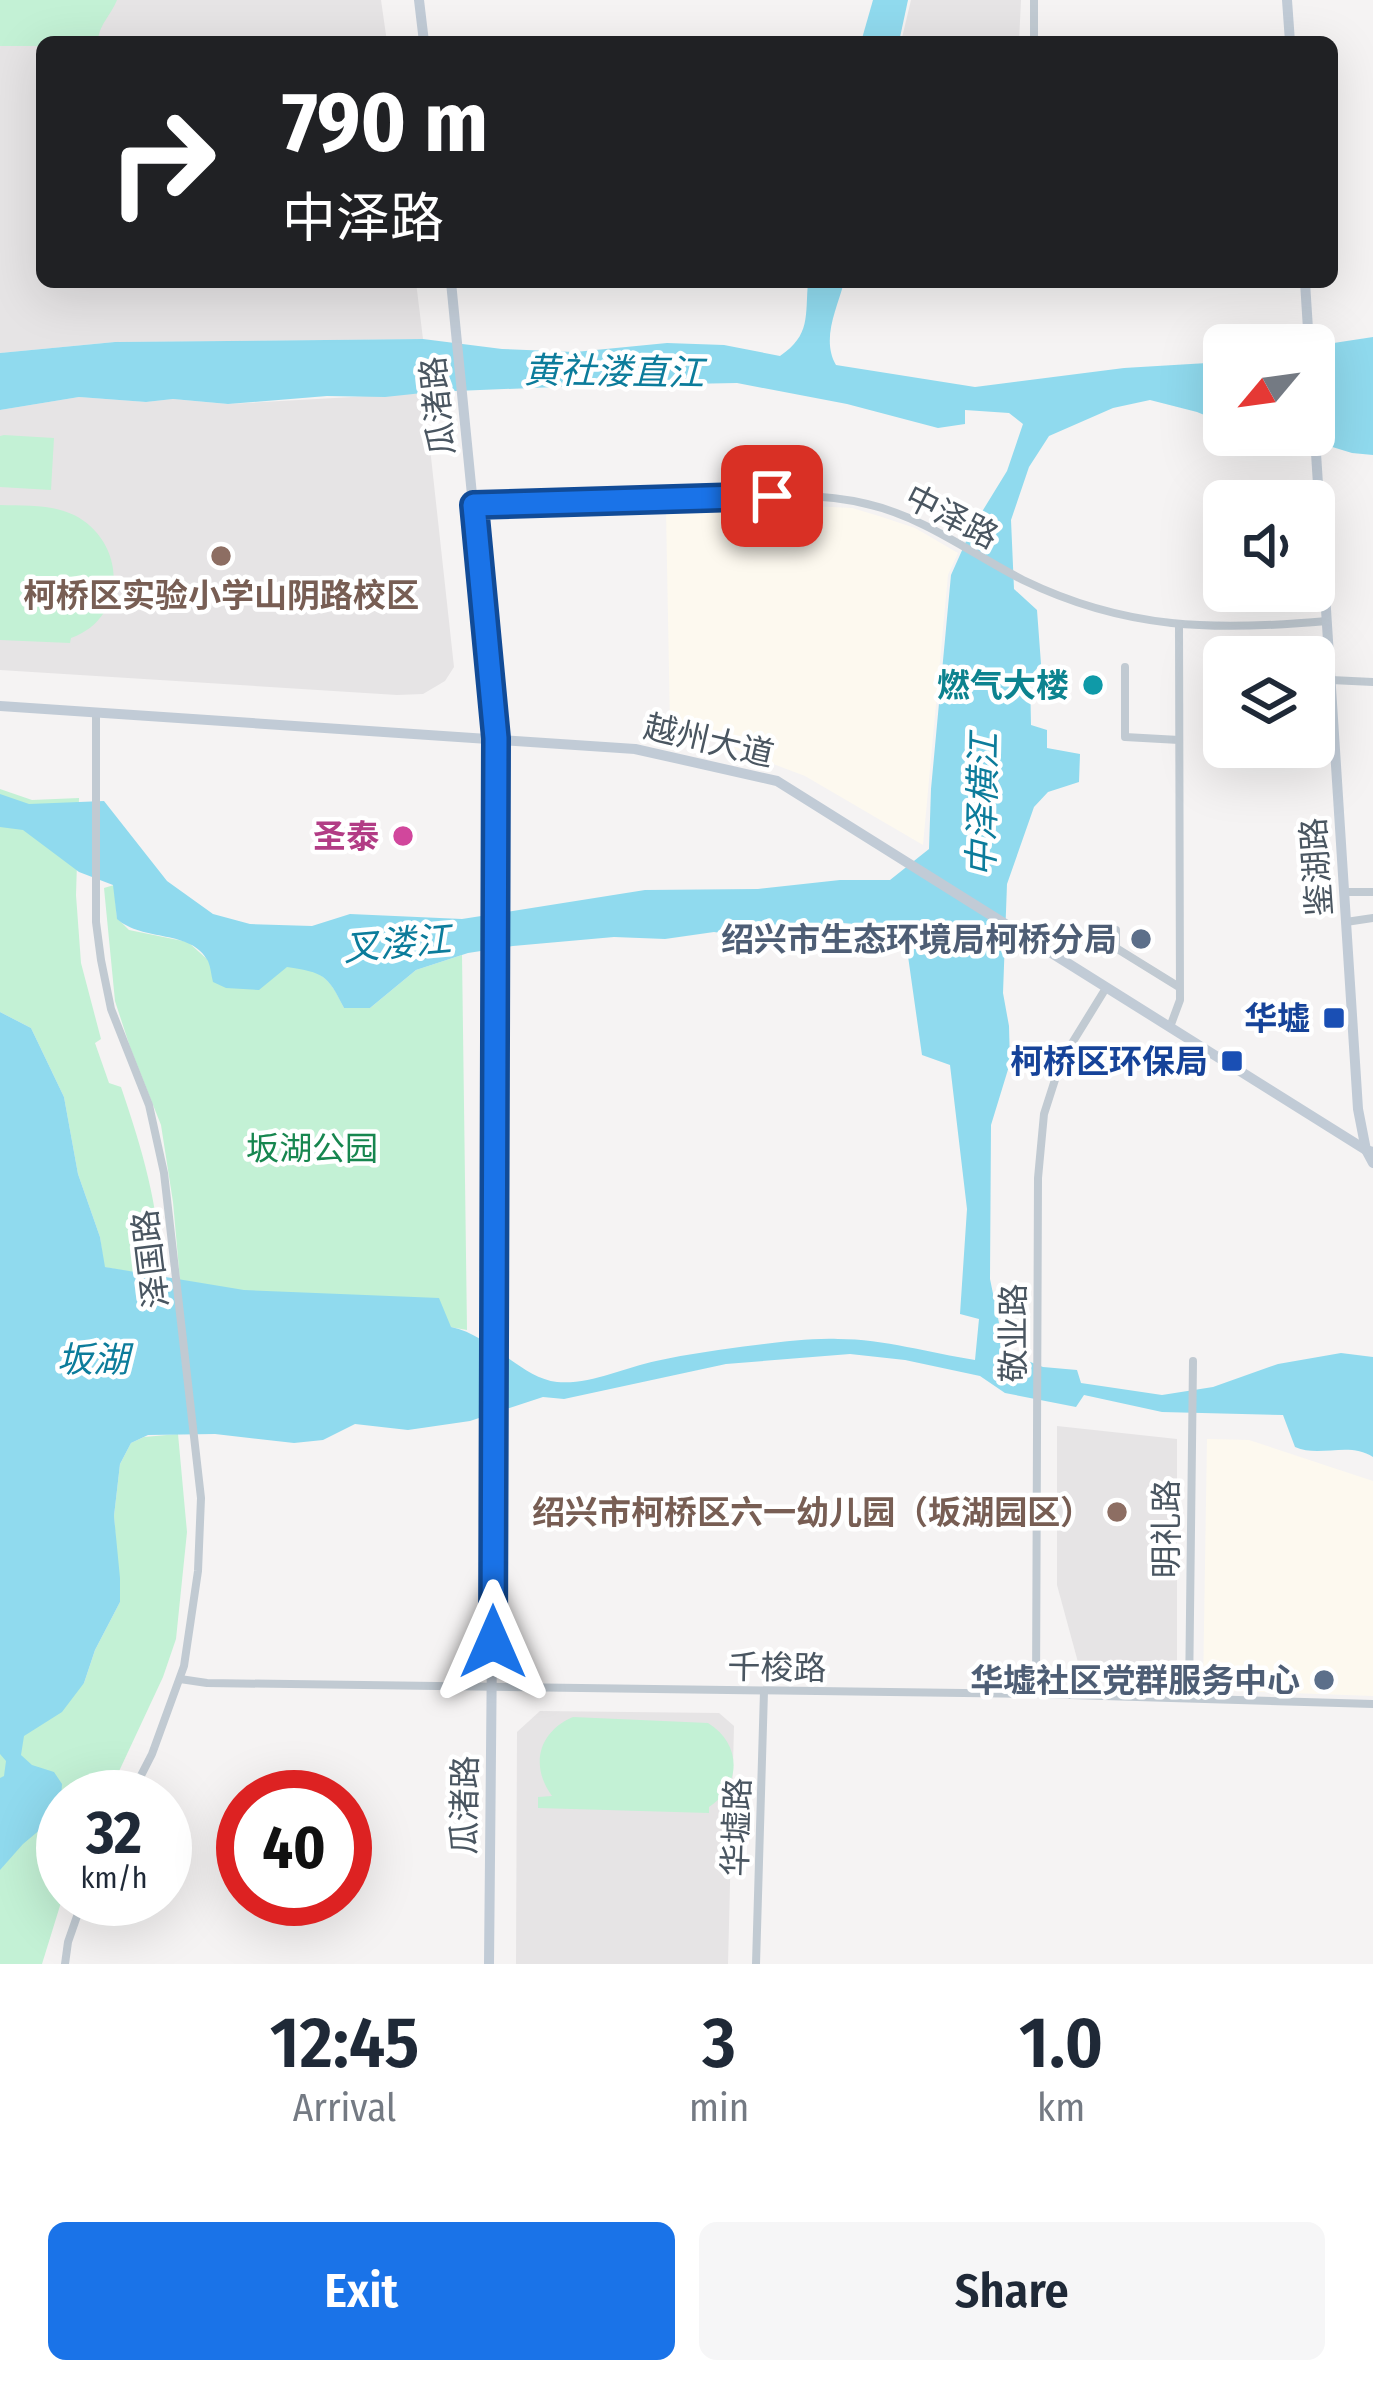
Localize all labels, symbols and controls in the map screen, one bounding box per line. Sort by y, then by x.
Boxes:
text: 790 m [282,72,488,173]
icon: right [84,84,240,240]
text: 中泽路 [282,187,444,251]
north arrow [1203,324,1335,456]
map controls [1203,324,1335,768]
water label: 黄社溇直江 [524,348,708,396]
street label: 瓜渚路 [413,355,463,457]
pin [721,445,823,547]
icon: arrive [739,463,805,529]
street label: 中泽路 [898,477,1005,557]
button: sound [1203,480,1335,612]
marker: 柯桥区实验小学山阴路校区 [208,543,234,569]
place label: 柯桥区实验小学山阴路校区 [23,576,419,616]
button: layers [1203,636,1335,768]
place label: 燃气大楼 [937,666,1069,706]
marker: 燃气大楼 [1080,672,1106,698]
street label: 越州大道 [640,707,778,775]
water label: 中泽横江 [960,729,1006,877]
street label: 鉴湖路 [1294,816,1340,918]
place label: 圣泰 [313,817,379,857]
marker: 圣泰 [390,823,416,849]
water label: 叉溇江 [341,917,457,971]
place label: 绍兴市生态环境局柯桥分局 [721,920,1117,960]
marker: 绍兴市生态环境局柯桥分局 [1128,926,1154,952]
place label: 华墟 [1244,999,1310,1039]
marker: 华墟 [1321,1005,1347,1031]
place label: 柯桥区环保局 [1010,1042,1208,1082]
marker: 柯桥区环保局 [1219,1048,1245,1074]
park label: 坂湖公园 [246,1129,378,1169]
street label: 泽国路 [125,1207,177,1310]
street label: 敬业路 [994,1284,1034,1383]
water label: 坂湖 [57,1338,134,1382]
street label: 明礼路 [1147,1480,1187,1579]
place label: 绍兴市柯桥区六一幼儿园（坂湖园区） [532,1493,1093,1533]
marker: 绍兴市柯桥区六一幼儿园（坂湖园区） [1104,1499,1130,1525]
position arrow [430,1579,556,1705]
street label: 千梭路 [727,1647,827,1689]
place label: 华墟社区党群服务中心 [970,1661,1300,1701]
marker: 华墟社区党群服务中心 [1311,1667,1337,1693]
street label: 瓜渚路 [444,1755,486,1855]
speed limit sign: 40 [216,1770,372,1926]
street label: 华墟路 [715,1777,759,1877]
text: 32 [86,1797,142,1869]
text: km/h [81,1860,147,1896]
text: 12:45 [270,2000,419,2086]
text: 3 [702,2000,736,2086]
text: 1.0 [1019,2000,1103,2086]
text: Arrival [293,2085,396,2131]
text: min [689,2085,749,2131]
text: km [1037,2085,1085,2131]
button: Exit [48,2222,675,2360]
button: Share [699,2222,1325,2360]

